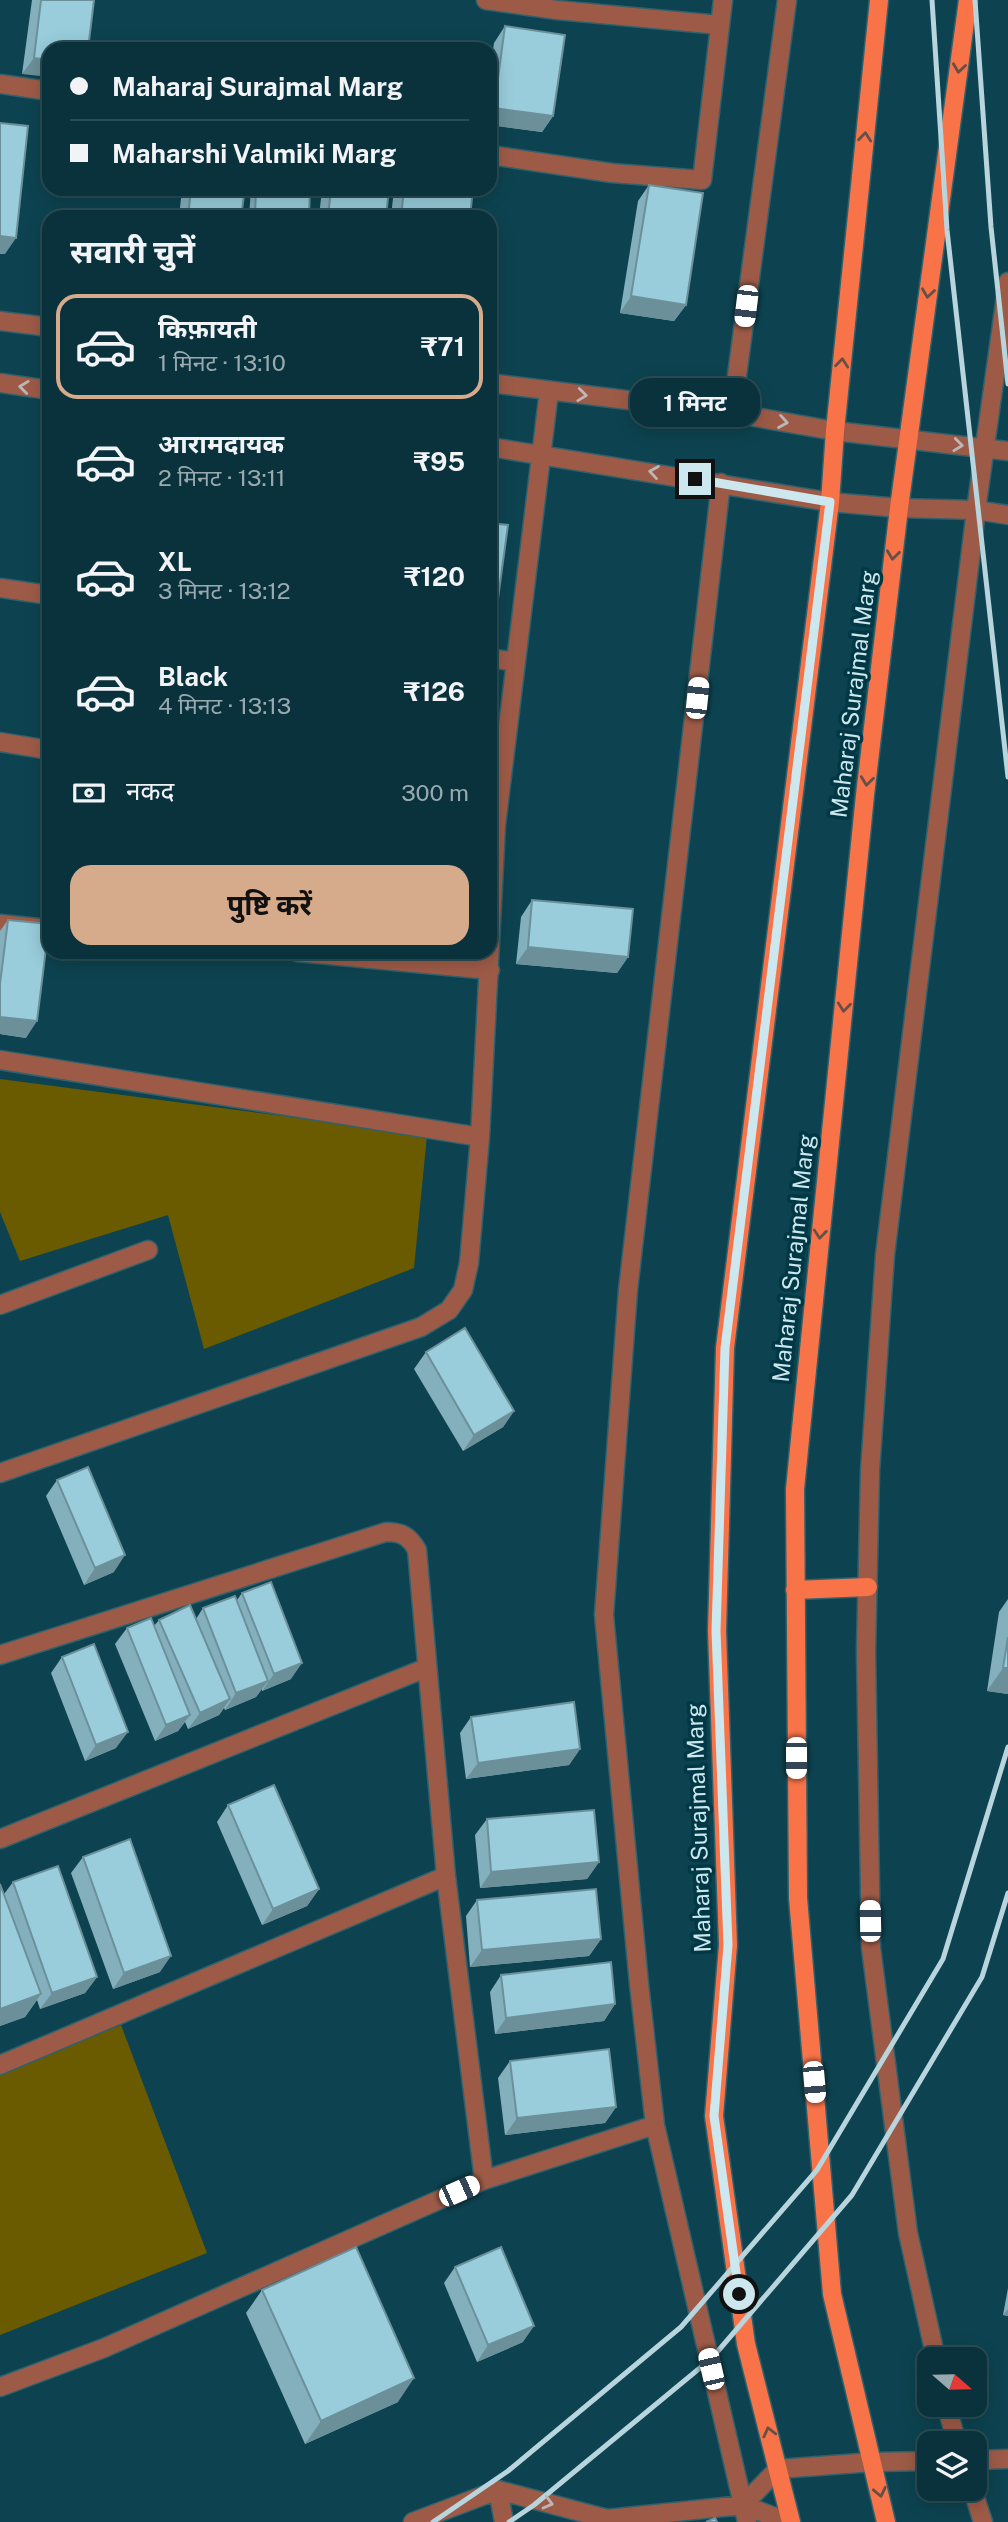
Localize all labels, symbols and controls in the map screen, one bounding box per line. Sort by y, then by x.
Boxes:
one-way arrow [952,62,967,73]
text: Maharaj Surajmal Marg [112,71,403,102]
one-way arrow [858,131,873,143]
text: Maharshi Valmiki Marg [112,138,396,169]
text: सवारी चुनें [70,233,195,270]
car [734,284,759,328]
one-way arrow [921,287,936,299]
text: किफ़ायती [158,313,257,344]
icon: car [74,315,137,378]
text: ₹71 [421,331,465,362]
text: 1 मिनट · 13:10 [158,349,286,376]
one-way arrow [834,357,849,368]
callout: 1 मिनट [630,378,760,426]
one-way arrow [19,379,30,394]
one-way arrow [576,387,588,402]
text: 1 मिनट [663,389,727,416]
one-way arrow [778,414,789,429]
text: आरामदायक [158,428,284,459]
icon: car [74,430,137,493]
one-way arrow [953,437,964,452]
text: ₹95 [414,446,465,477]
route end [679,463,711,495]
text: 2 मिनट · 13:11 [158,464,285,491]
one-way arrow [648,465,660,480]
icon: car [74,545,137,608]
text: XL [158,546,192,577]
one-way arrow [886,549,901,561]
text: ₹120 [404,561,465,592]
street label: Maharaj Surajmal Marg [824,569,882,819]
text: 3 मिनट · 13:12 [158,577,291,604]
icon: car [74,660,137,723]
text: Black [158,661,228,692]
text: ₹126 [403,676,465,707]
car [685,676,710,720]
text: 4 मिनट · 13:13 [158,692,291,719]
icon: cash [70,774,108,812]
text: नकद [126,775,174,806]
one-way arrow [859,775,874,787]
text: 300 m [401,779,469,806]
button: पुष्टि करें [70,865,469,945]
one-way arrow [836,1002,851,1013]
street label: Maharaj Surajmal Marg [767,1133,819,1383]
one-way arrow [813,1228,828,1240]
street label: Maharaj Surajmal Marg [680,1703,716,1953]
car [786,1737,807,1779]
car [860,1900,881,1942]
car [802,2060,827,2104]
car [436,2173,483,2209]
route start [723,2278,755,2310]
car [697,2346,726,2392]
north arrow [917,2347,987,2417]
map controls [917,2347,987,2501]
one-way arrow [763,2426,777,2438]
button: layers [917,2431,987,2501]
one-way arrow [871,2486,886,2498]
one-way arrow [541,2495,553,2510]

